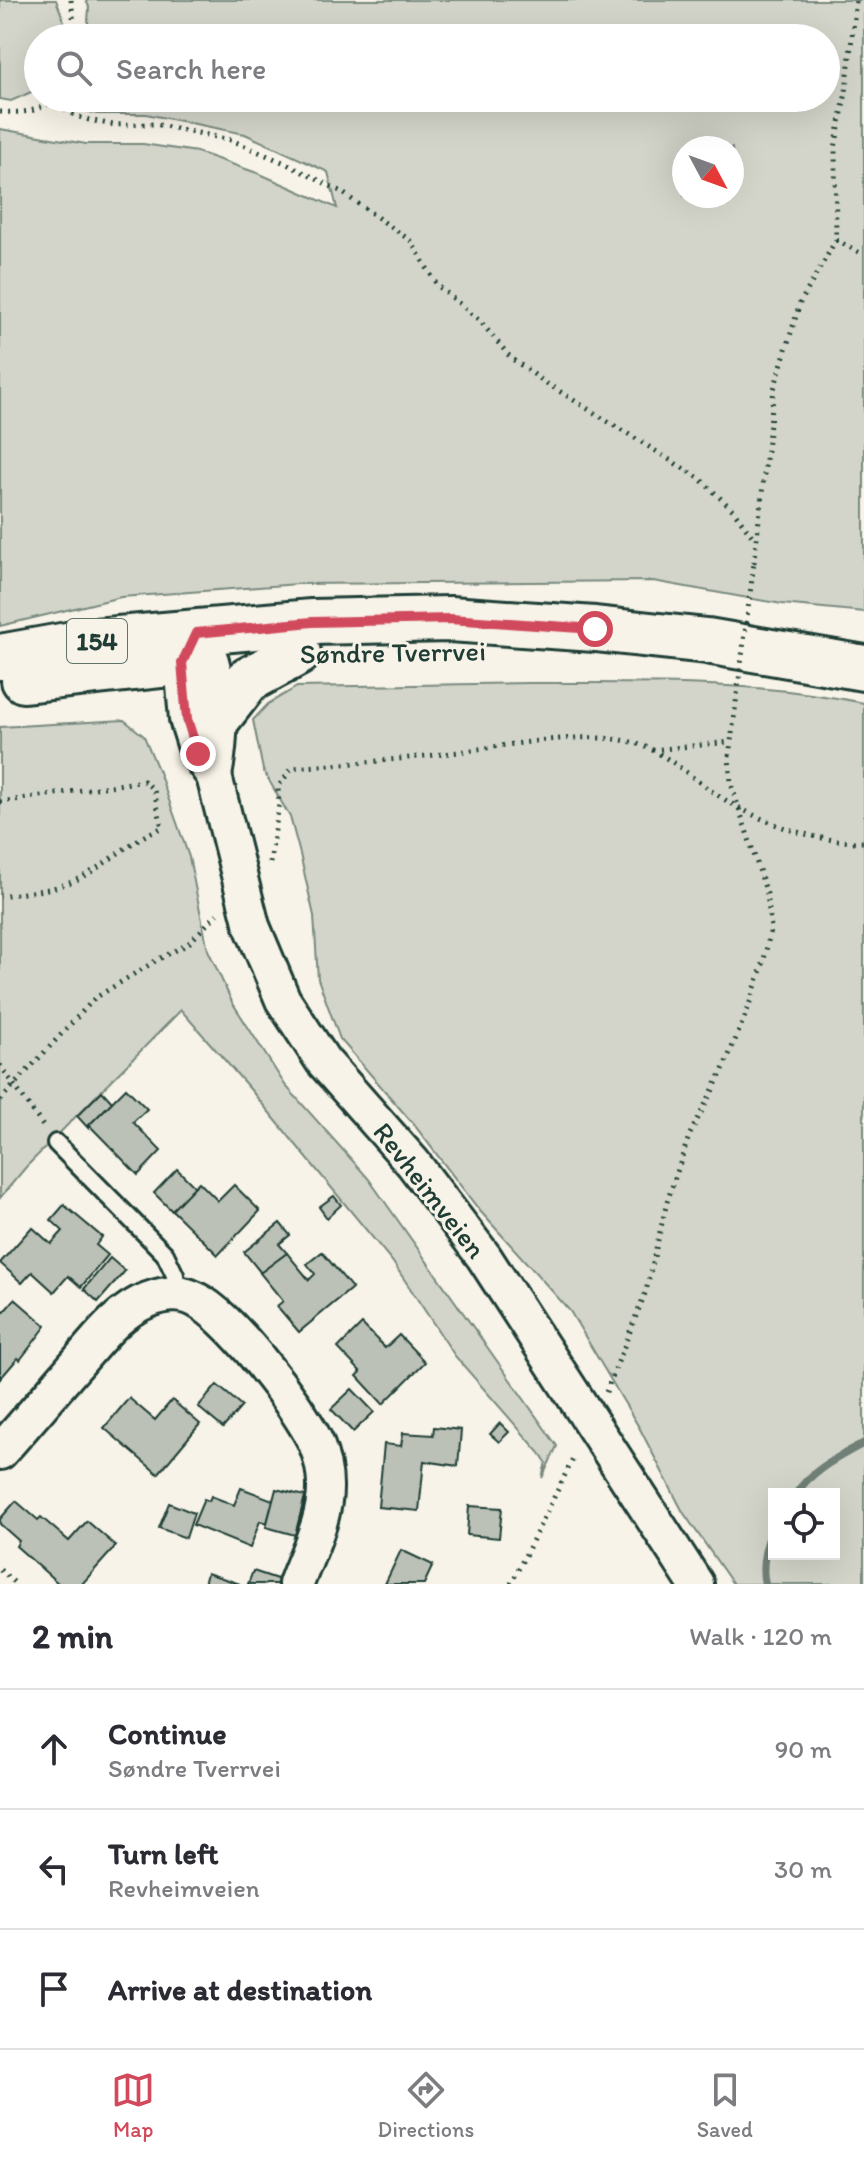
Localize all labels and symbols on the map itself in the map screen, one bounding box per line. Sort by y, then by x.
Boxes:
north arrow [672,136,744,208]
route start [577,611,613,647]
road number: 154 [67,619,127,663]
street label: Søndre Tverrvei [300,633,486,671]
route end [180,736,216,772]
street label: Revheimveien [366,1115,494,1265]

